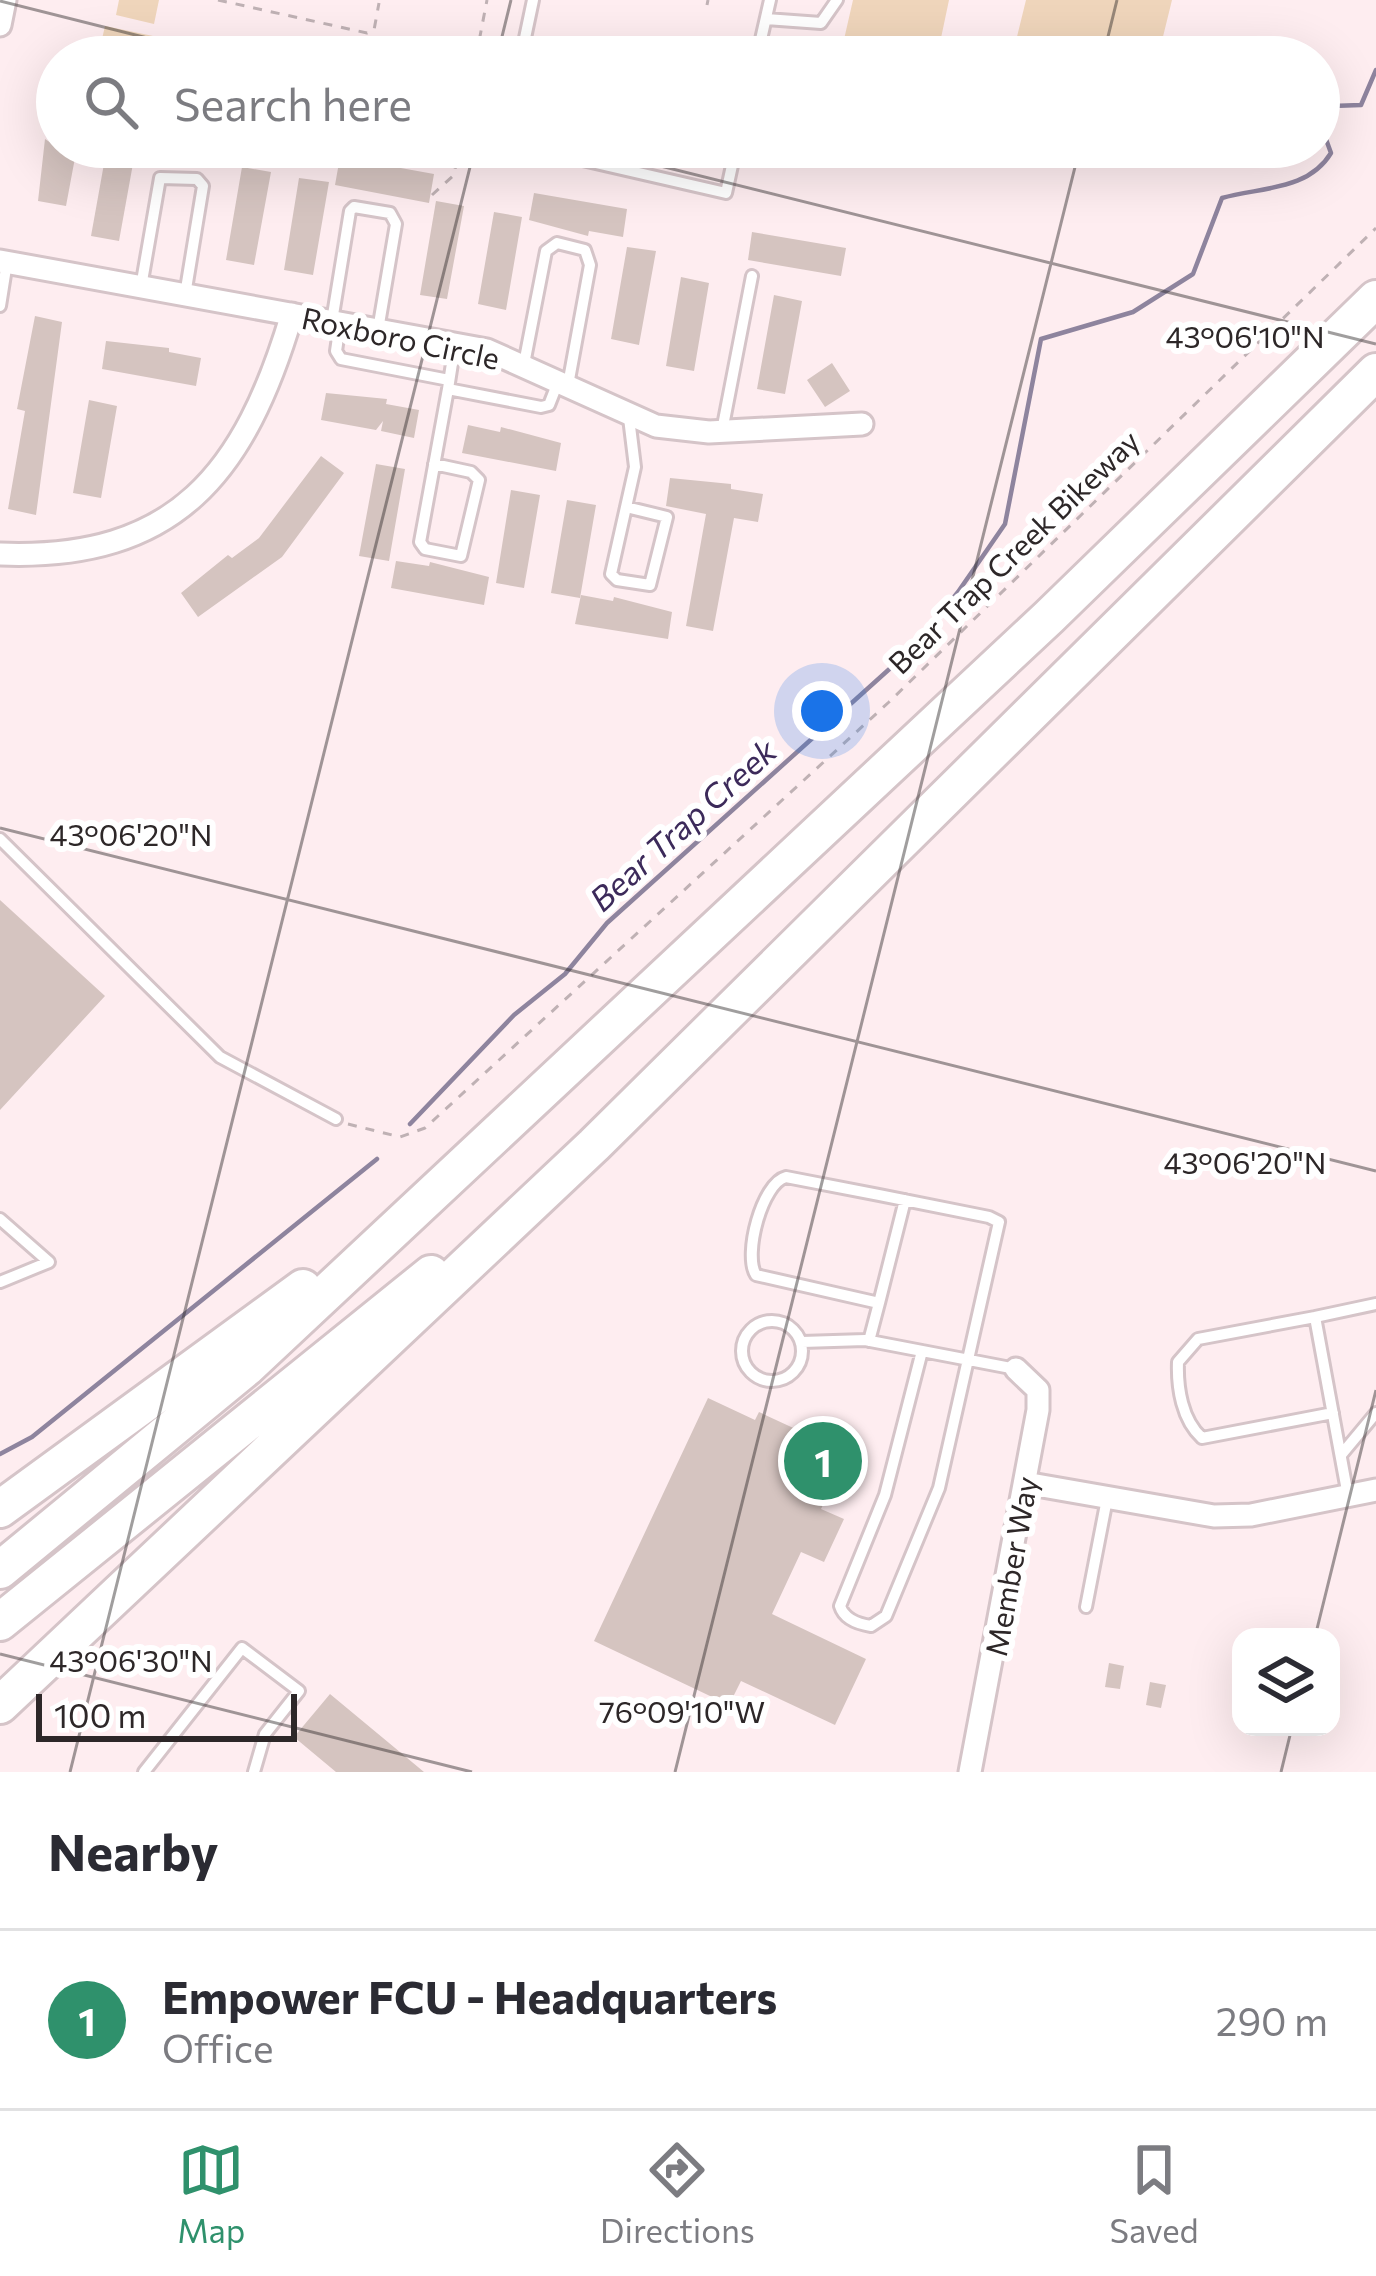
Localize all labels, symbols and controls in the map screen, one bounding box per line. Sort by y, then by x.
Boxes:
search box [36,36,1340,168]
icon: search [78,69,144,135]
text: Search here [174,75,412,130]
street label: Roxboro Circle [299,298,503,376]
text: 43°06'10"N [1165,317,1325,354]
street label: Bear Trap Creek Bikeway [880,421,1146,681]
your location [792,681,852,741]
water label: Bear Trap Creek [580,728,785,919]
text: 43°06'20"N [50,815,212,852]
text: 43°06'20"N [1164,1143,1326,1180]
pin: 1 [784,1416,862,1506]
street label: Member Way [976,1473,1044,1659]
map controls [1232,1628,1340,1736]
button: layers [1232,1628,1340,1736]
text: 43°06'30"N [49,1641,213,1678]
scale bar [36,1688,297,1741]
text: 76°09'10"W [599,1692,765,1729]
text: 100 m [54,1694,146,1735]
text: Nearby [48,1819,218,1882]
text: Empower FCU - Headquarters [162,1968,777,2023]
text: 1 [78,1996,96,2044]
text: 290 m [1216,1996,1328,2044]
text: Office [162,2023,274,2071]
tab: Map [177,2137,245,2250]
tab: Directions [600,2137,755,2250]
tab: Saved [1110,2137,1199,2250]

